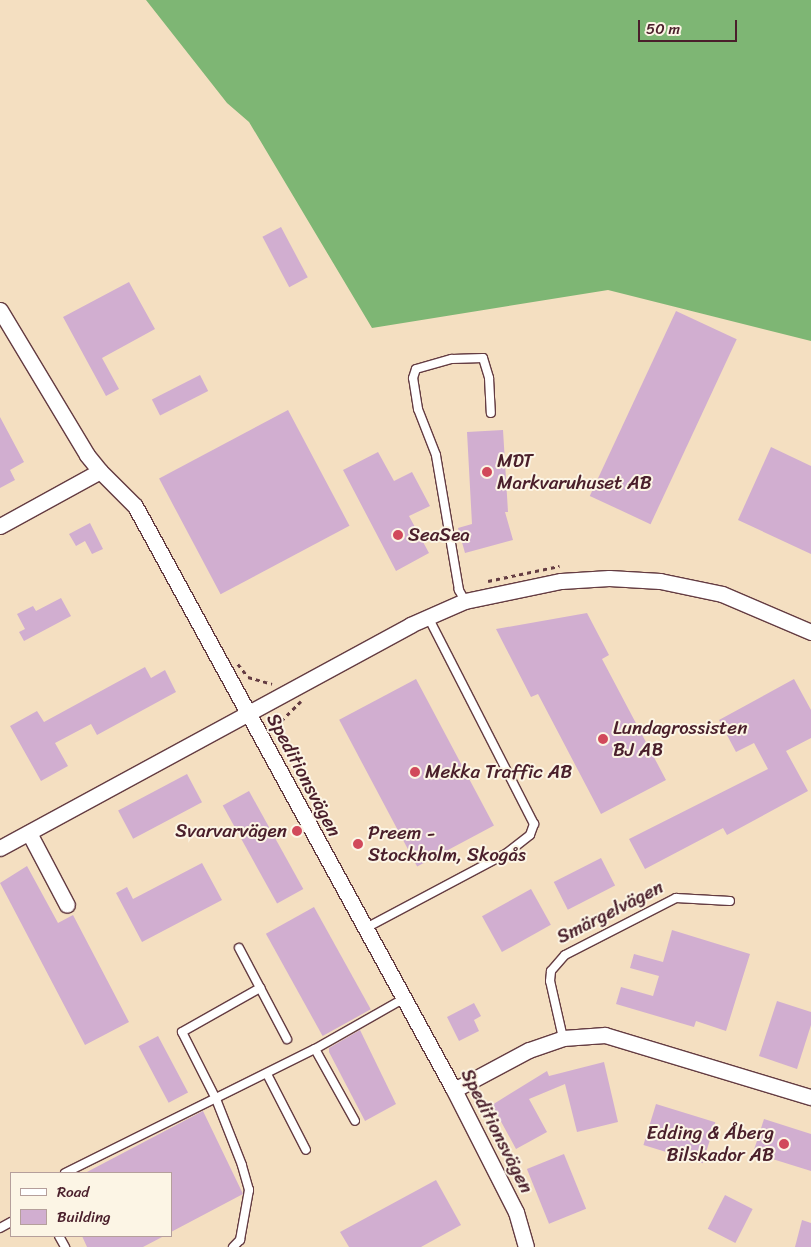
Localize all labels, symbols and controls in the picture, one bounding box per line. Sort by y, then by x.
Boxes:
scale bar [641,10,740,42]
text: 50 m [646,16,680,42]
place label: MDT Markvaruhuset AB [497,450,652,494]
marker: MDT Markvaruhuset AB [481,466,493,478]
place label: SeaSea [408,524,470,546]
marker: SeaSea [392,529,404,541]
street label: Speditionsvägen [262,709,346,841]
place label: Lundagrossisten BJ AB [613,717,747,761]
marker: Lundagrossisten BJ AB [597,733,609,745]
place label: Mekka Traffic AB [425,761,572,783]
marker: Mekka Traffic AB [409,766,421,778]
place label: Svarvarvägen [175,820,287,842]
place label: Preem - Stockholm, Skogås [368,822,526,866]
marker: Svarvarvägen [291,825,303,837]
marker: Preem - Stockholm, Skogås [352,838,364,850]
street label: Smärgelvägen [553,875,667,949]
street label: Speditionsvägen [456,1065,538,1197]
place label: Edding & Åberg Bilskador AB [646,1122,774,1166]
marker: Edding & Åberg Bilskador AB [778,1138,790,1150]
legend [10,1172,172,1237]
text: Road [57,1179,89,1205]
text: Building [57,1204,111,1230]

